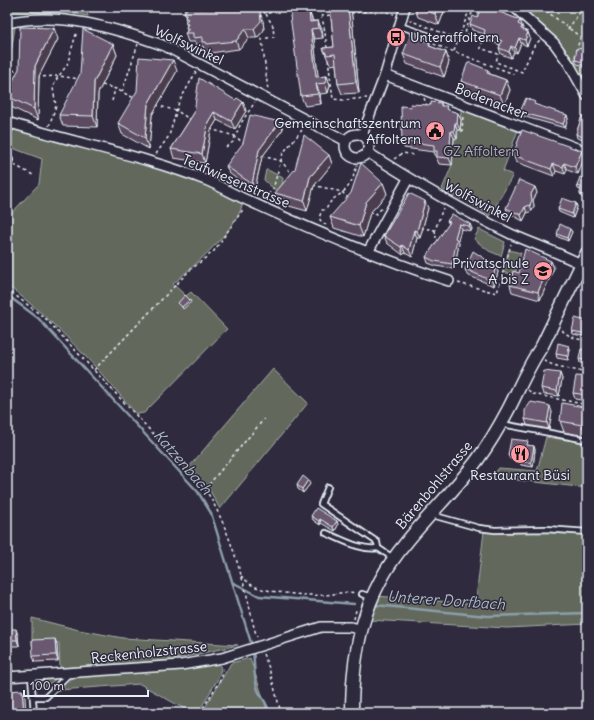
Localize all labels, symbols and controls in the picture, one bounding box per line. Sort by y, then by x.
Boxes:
street label: Wolfswinkel [152,21,226,69]
bus stop icon: Unteraffoltern [385,26,407,48]
place label: Unteraffoltern [410,28,499,46]
street label: Bodenacker [452,79,530,123]
place label: Gemeinschaftszentrum Affoltern [274,114,421,148]
public building icon: Gemeinschaftszentrum Affoltern [424,120,446,142]
park label: GZ Affoltern [443,142,519,160]
street label: Teufwiesenstrasse [179,150,293,212]
street label: Wolfswinkel [441,176,515,226]
place label: Privatschule A bis Z [452,254,529,288]
school or university icon: Privatschule A bis Z [532,260,554,282]
water label: Katzenbach [150,426,216,498]
street label: Bärenbohlstrasse [392,437,476,533]
restaurant icon: Restaurant Büsi [509,443,531,465]
place label: Restaurant Büsi [470,466,570,484]
water label: Unterer Dorfbach [386,586,506,614]
street label: Reckenholzstrasse [90,637,208,667]
scale bar [24,672,148,698]
text: 100 m [30,678,64,693]

